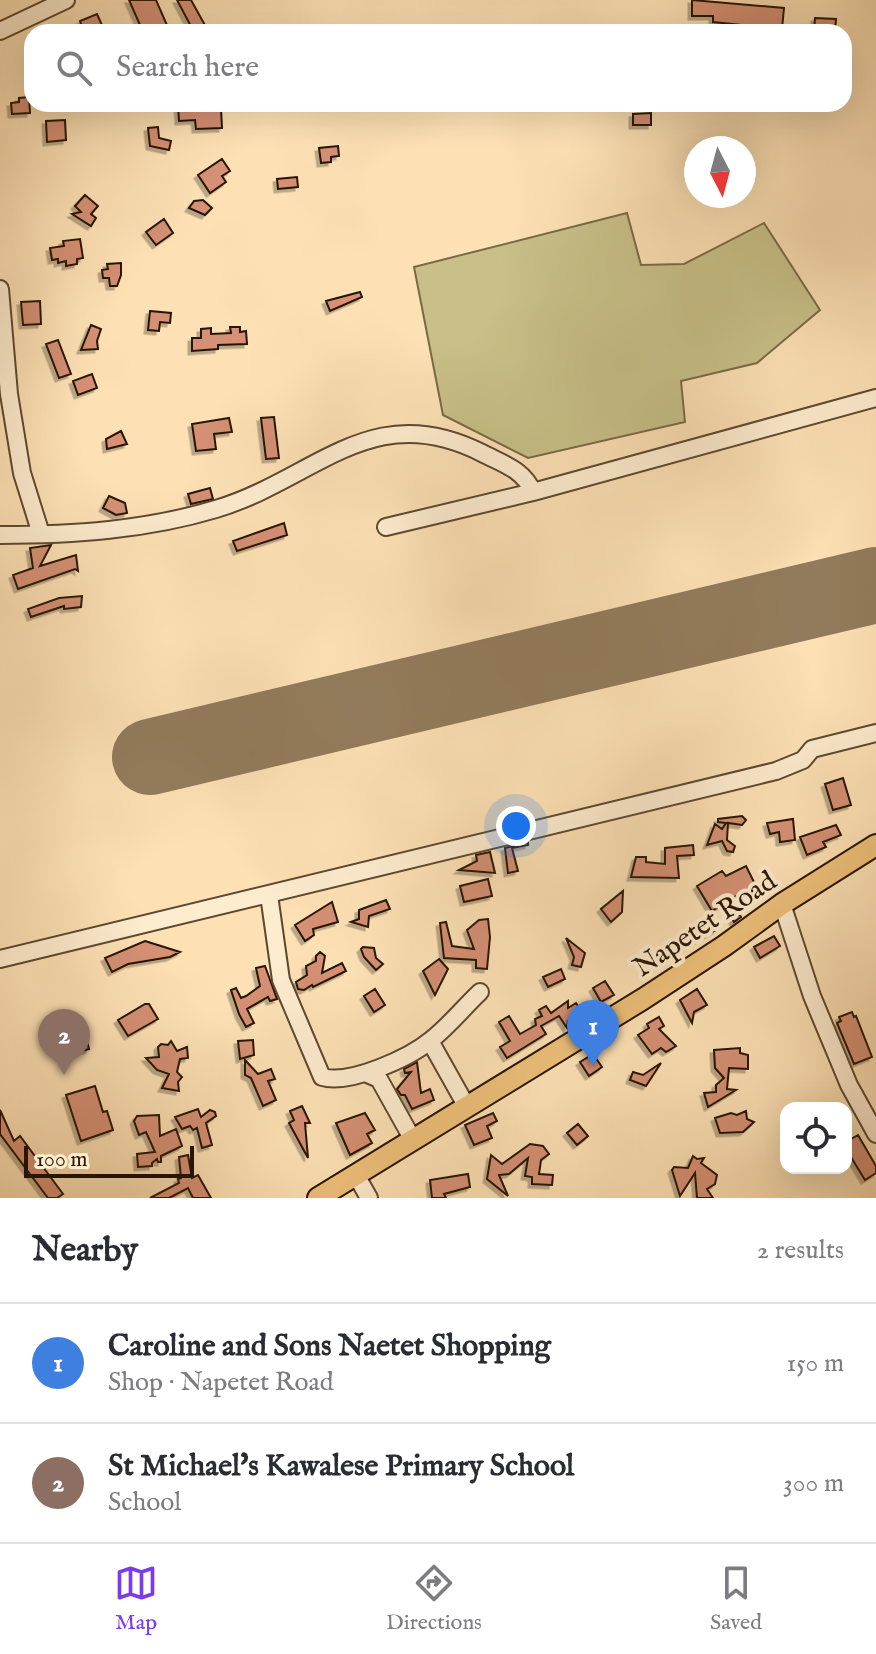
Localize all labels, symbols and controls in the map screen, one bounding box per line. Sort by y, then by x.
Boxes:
search box [24,24,852,112]
icon: search [52,46,96,90]
text: Search here [116,49,259,87]
north arrow [684,136,756,208]
your location [496,806,536,846]
street label: Napetet Road [627,864,784,986]
pin: 1 [567,1000,619,1066]
pin: 2 [38,1009,90,1075]
map controls [780,1102,852,1174]
button: locate [780,1102,852,1174]
scale bar [24,1142,194,1178]
text: 100 m [36,1146,88,1174]
text: Nearby [32,1229,138,1272]
text: 2 results [757,1234,844,1267]
text: Caroline and Sons Naetet Shopping [108,1328,551,1366]
text: 1 [53,1347,63,1380]
text: 150 m [786,1347,844,1380]
text: Shop · Napetet Road [108,1366,334,1399]
text: St Michael's Kawalese Primary School [108,1448,574,1486]
text: 2 [52,1467,64,1500]
text: 300 m [783,1467,844,1500]
text: School [108,1486,181,1519]
tab: Map [114,1561,158,1637]
tab: Directions [386,1561,482,1637]
tab: Saved [710,1561,762,1637]

